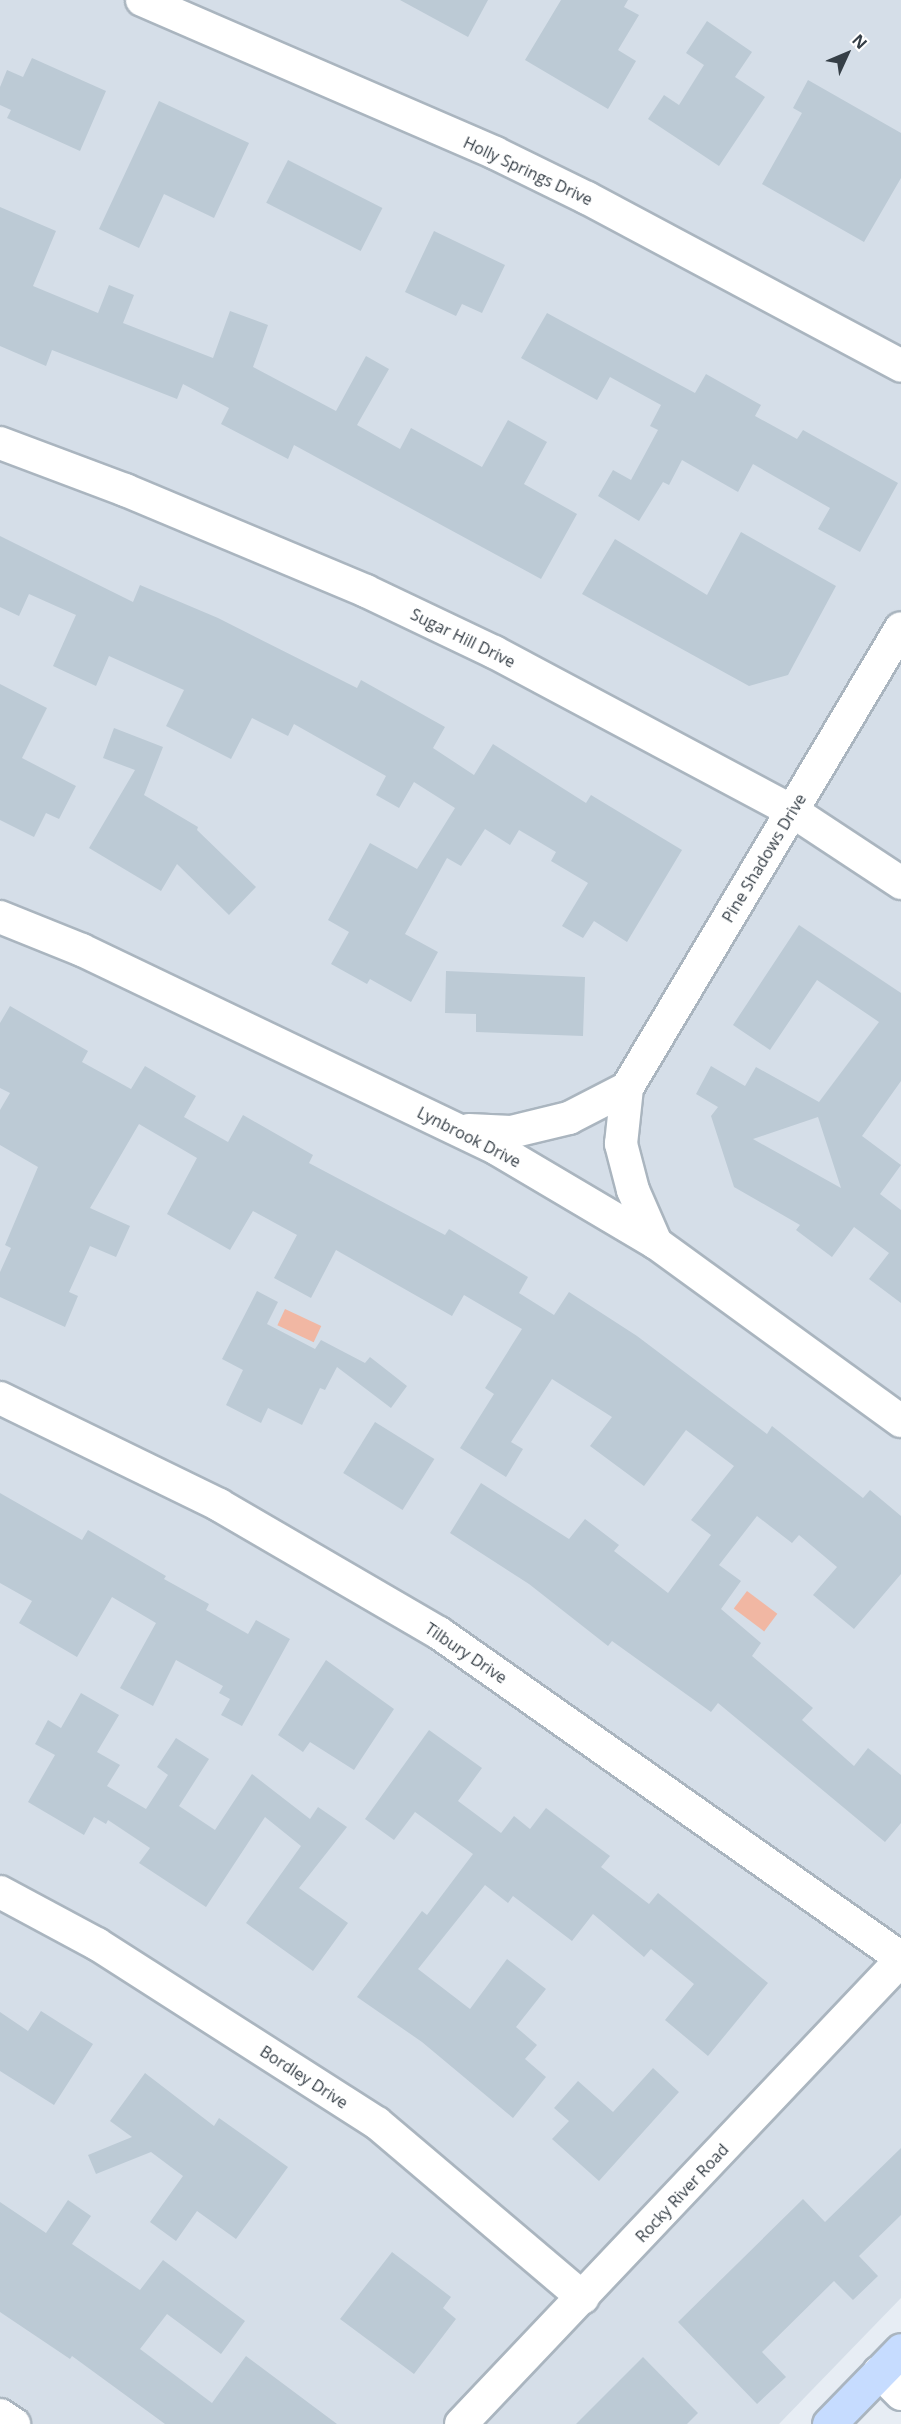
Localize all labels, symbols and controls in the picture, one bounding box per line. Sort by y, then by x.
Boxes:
north arrow [817,24,877,84]
text: N [848,29,872,54]
street label: Holly Springs Drive [460,133,596,209]
street label: Sugar Hill Drive [408,604,518,672]
street label: Pine Shadows Drive [718,790,810,926]
street label: Lynbrook Drive [414,1103,524,1171]
street label: Tilbury Drive [422,1619,510,1687]
street label: Bordley Drive [257,2042,351,2112]
street label: Rocky River Road [631,2140,733,2246]

